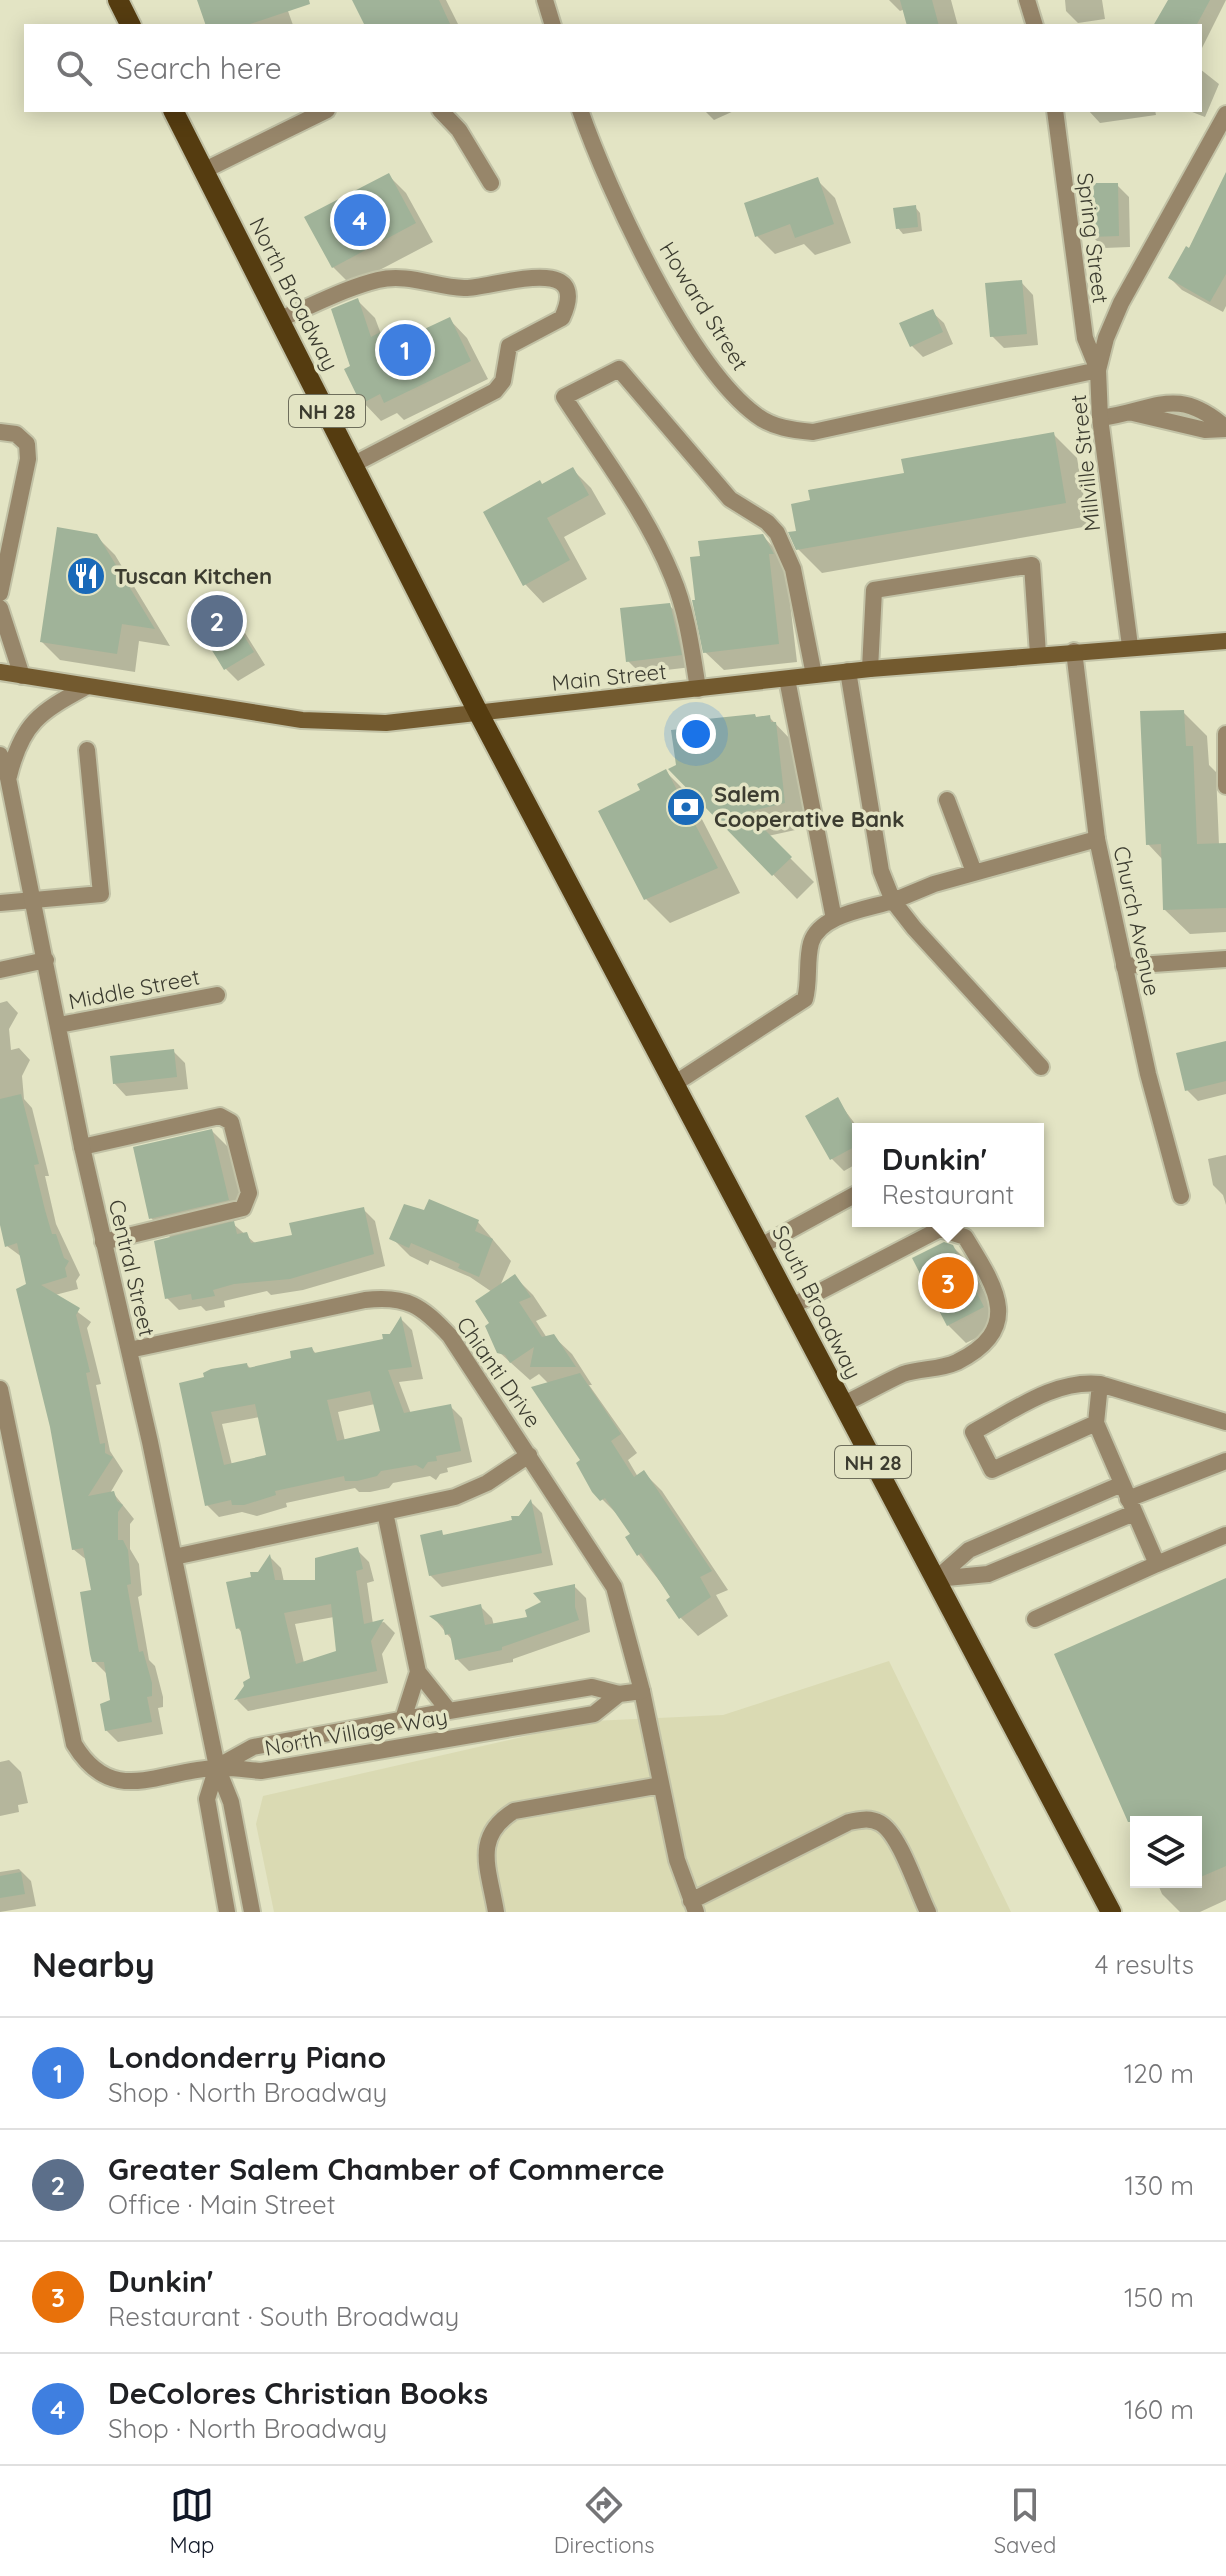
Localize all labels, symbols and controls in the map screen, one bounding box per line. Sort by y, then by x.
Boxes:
search box [24,24,1202,112]
icon: search [52,46,96,90]
text: Search here [116,49,282,87]
street label: Spring Street [1071,171,1115,305]
pin: 4 [334,190,386,250]
street label: North Broadway [243,213,345,375]
street label: Howard Street [653,236,755,376]
pin: 1 [379,320,431,380]
street label: Millville Street [1064,393,1106,533]
road number: NH 28 [289,395,365,427]
restaurant icon: Tuscan Kitchen [65,555,107,597]
place label: Tuscan Kitchen [114,562,272,590]
pin: 2 [191,591,243,651]
street label: Main Street [550,657,668,697]
your location [676,714,716,754]
place label: Salem Cooperative Bank [714,780,905,833]
bank icon: Salem Cooperative Bank [665,786,707,828]
street label: Church Avenue [1107,843,1167,999]
street label: Middle Street [66,963,202,1015]
popup [852,1123,1044,1227]
text: Dunkin' [882,1140,987,1178]
text: Restaurant [882,1178,1014,1211]
street label: Central Street [103,1197,161,1339]
street label: South Broadway [766,1220,868,1384]
pin: 3 [922,1253,974,1313]
street label: Chianti Drive [451,1311,547,1433]
road number: NH 28 [835,1446,911,1478]
street label: North Village Way [262,1702,450,1762]
map controls [1130,1816,1202,1888]
button: layers [1130,1816,1202,1888]
text: Nearby [32,1943,155,1986]
text: 4 results [1095,1948,1194,1981]
text: Londonderry Piano [108,2038,386,2076]
text: 1 [53,2057,63,2090]
text: 120 m [1124,2057,1194,2090]
text: Shop · North Broadway [108,2076,387,2109]
text: Greater Salem Chamber of Commerce [108,2150,665,2188]
text: 2 [51,2169,65,2202]
text: 130 m [1124,2169,1194,2202]
text: Office · Main Street [108,2188,336,2221]
text: Dunkin' [108,2262,213,2300]
text: 3 [51,2281,65,2314]
text: 150 m [1124,2281,1194,2314]
text: Restaurant · South Broadway [108,2300,459,2333]
text: DeColores Christian Books [108,2374,488,2412]
text: 4 [50,2393,66,2426]
text: 160 m [1124,2393,1194,2426]
text: Shop · North Broadway [108,2412,387,2445]
tab: Map [170,2483,214,2559]
tab: Directions [554,2483,654,2559]
tab: Saved [994,2483,1056,2559]

